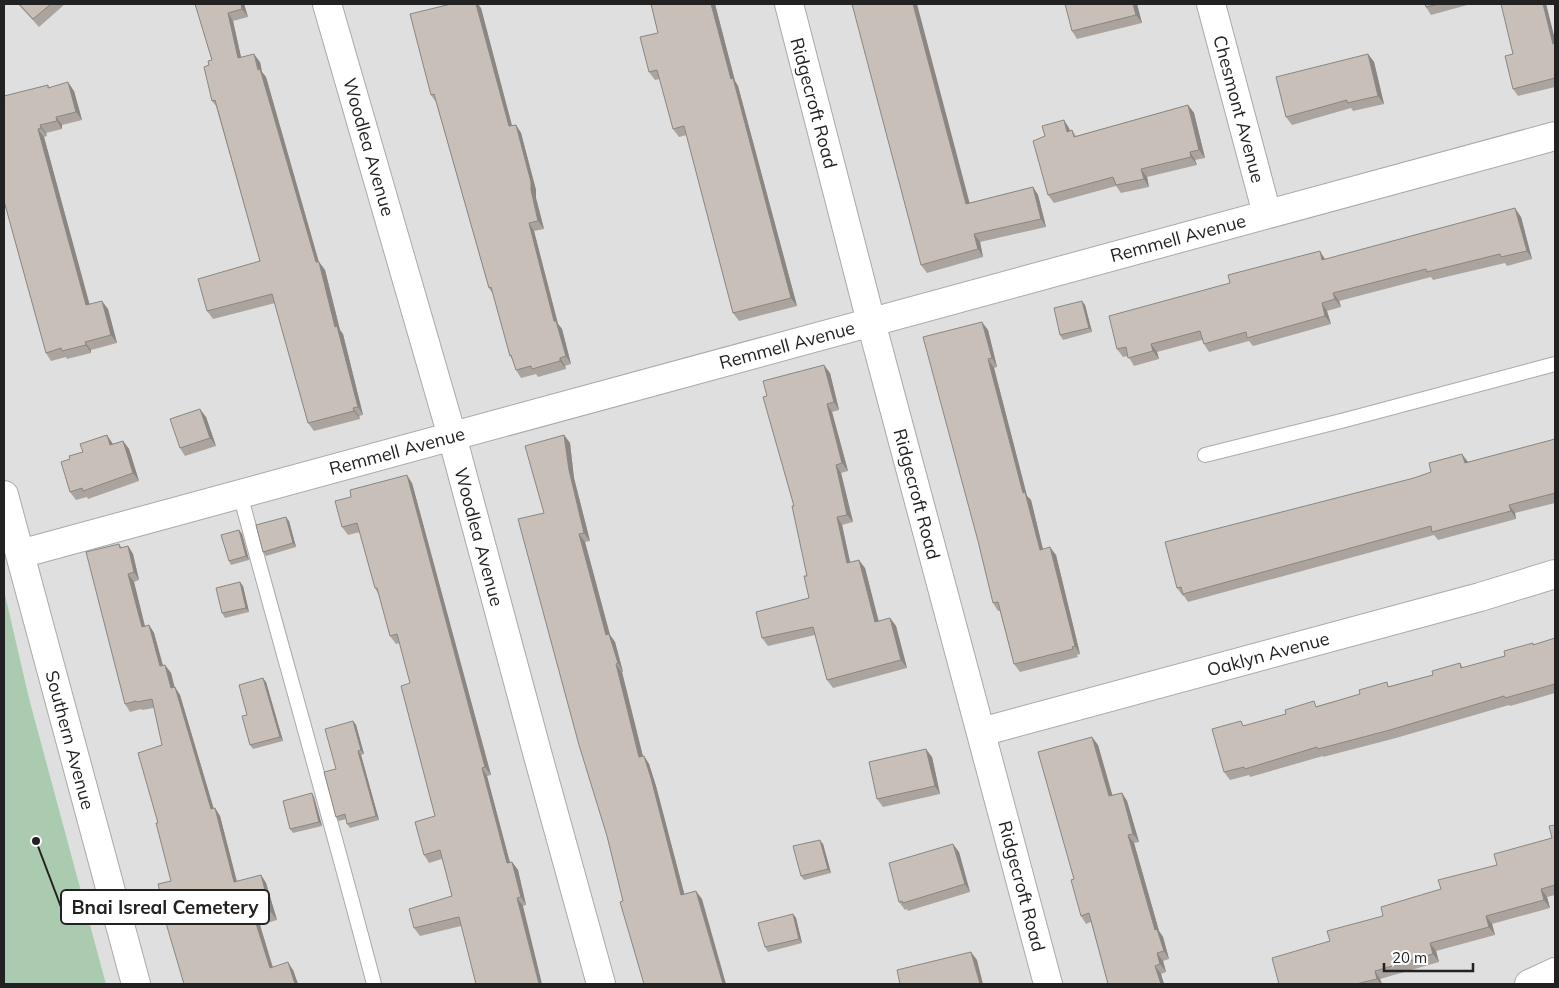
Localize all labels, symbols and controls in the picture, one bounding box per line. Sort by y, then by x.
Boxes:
street label: Chesmont Avenue [1208,33,1270,185]
street label: Ridgecroft Road [785,35,843,171]
street label: Woodlea Avenue [338,75,400,219]
street label: Remmell Avenue [1108,209,1248,267]
street label: Remmell Avenue [717,316,857,374]
street label: Remmell Avenue [327,422,467,480]
street label: Ridgecroft Road [888,426,946,562]
street label: Woodlea Avenue [449,465,509,609]
street label: Oaklyn Avenue [1204,627,1332,681]
street label: Southern Avenue [40,668,100,812]
street label: Ridgecroft Road [993,818,1051,954]
callout: Bnai Isreal Cemetery [61,890,269,924]
text: Bnai Isreal Cemetery [71,895,259,919]
scale bar [1384,940,1473,972]
text: 20 m [1392,948,1427,967]

